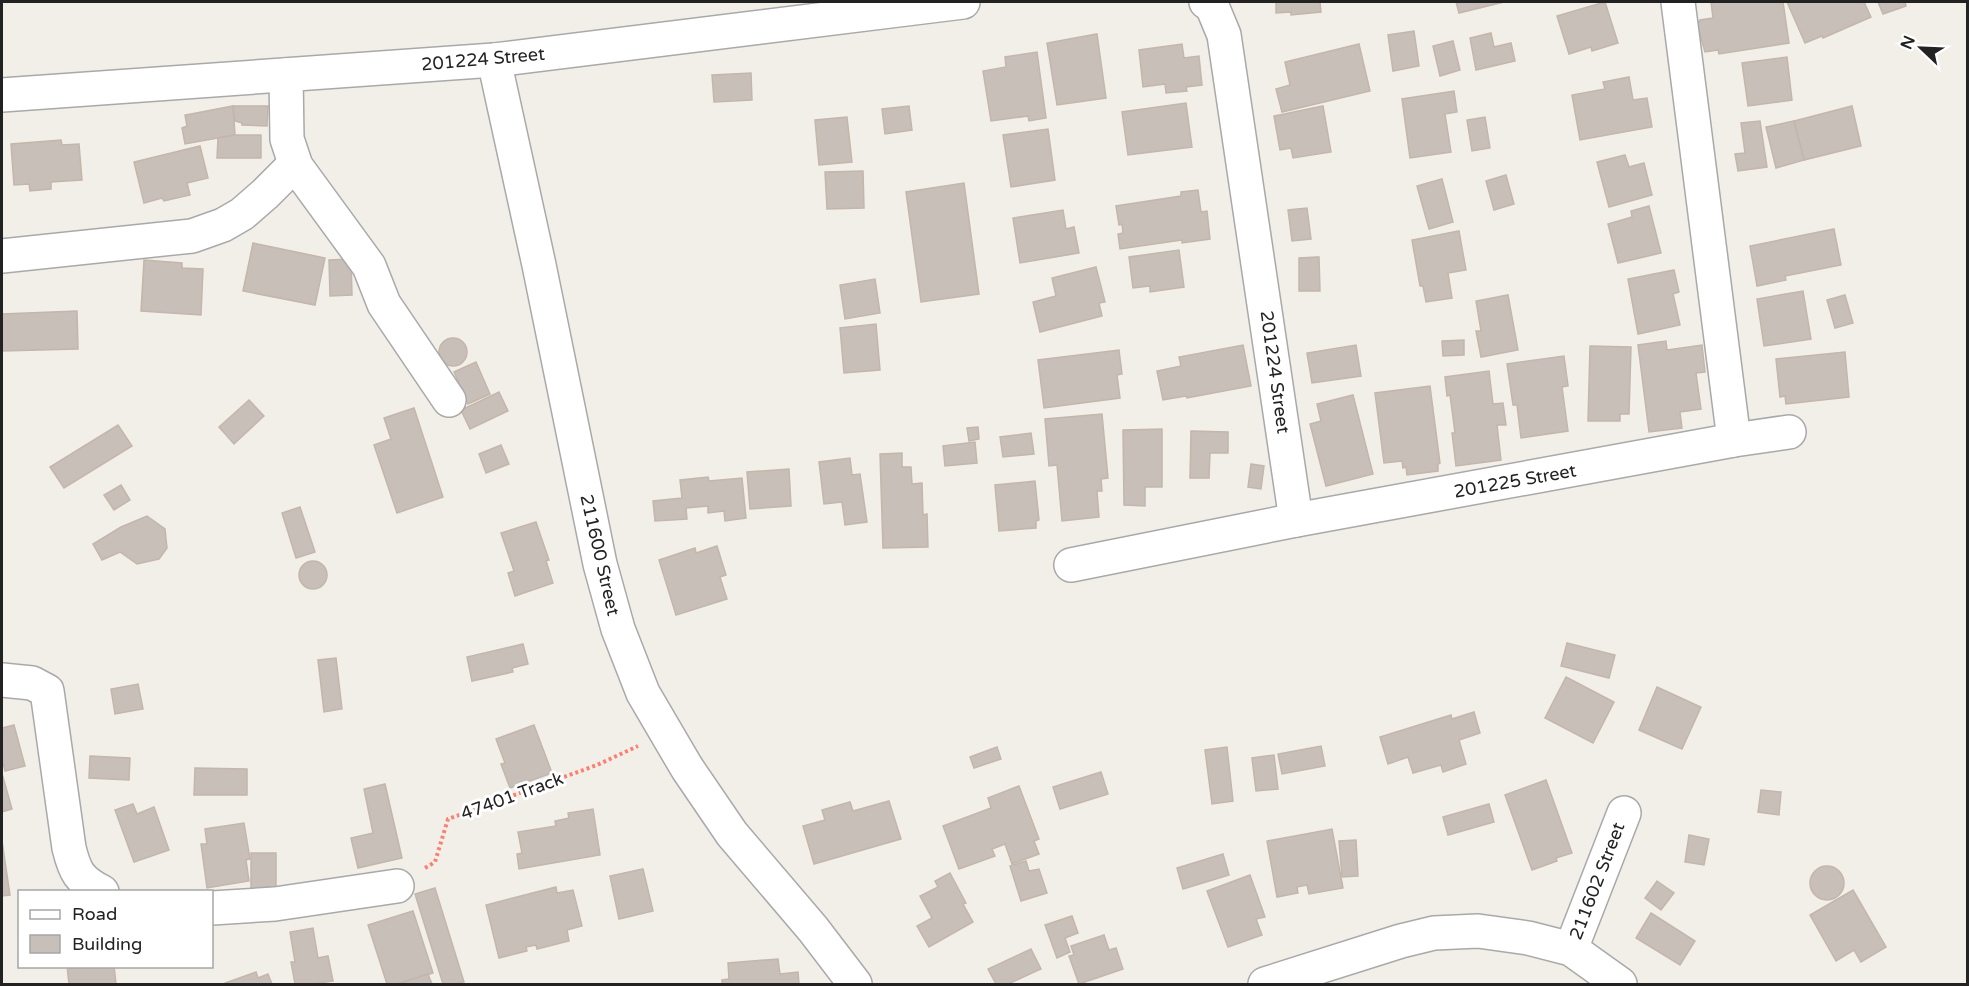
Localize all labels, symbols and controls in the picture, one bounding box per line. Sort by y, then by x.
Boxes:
north arrow [1891,18,1951,78]
text: N [1896,33,1920,52]
street label: 201224 Street [420,43,546,75]
street label: 201224 Street [1255,309,1295,435]
street label: 201225 Street [1452,459,1578,503]
street label: 211600 Street [575,492,625,618]
street label: 47401 Track [458,767,566,825]
street label: 211602 Street [1565,819,1630,943]
legend [18,890,213,968]
text: Road [72,903,117,925]
text: Building [72,933,142,955]

